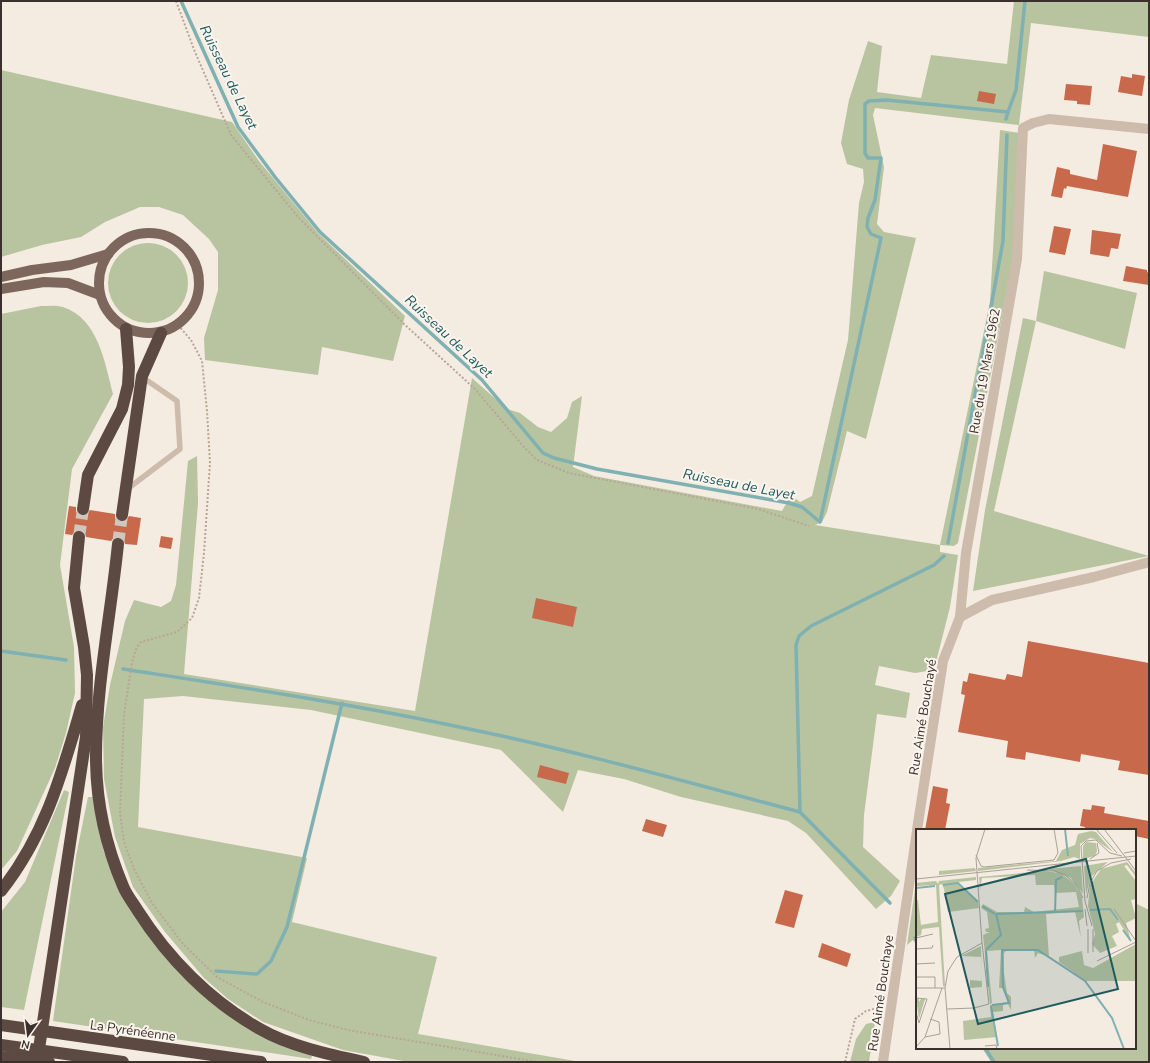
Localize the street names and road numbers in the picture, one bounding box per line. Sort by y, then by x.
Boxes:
street label: Rue du 19 Mars 1962 [965,307,1005,435]
street label: Rue Aimé Bouchayé [905,658,941,776]
street label: Rue Aimé Bouchaye [864,934,898,1052]
street label: La Pyrénéenne [89,1016,177,1046]

